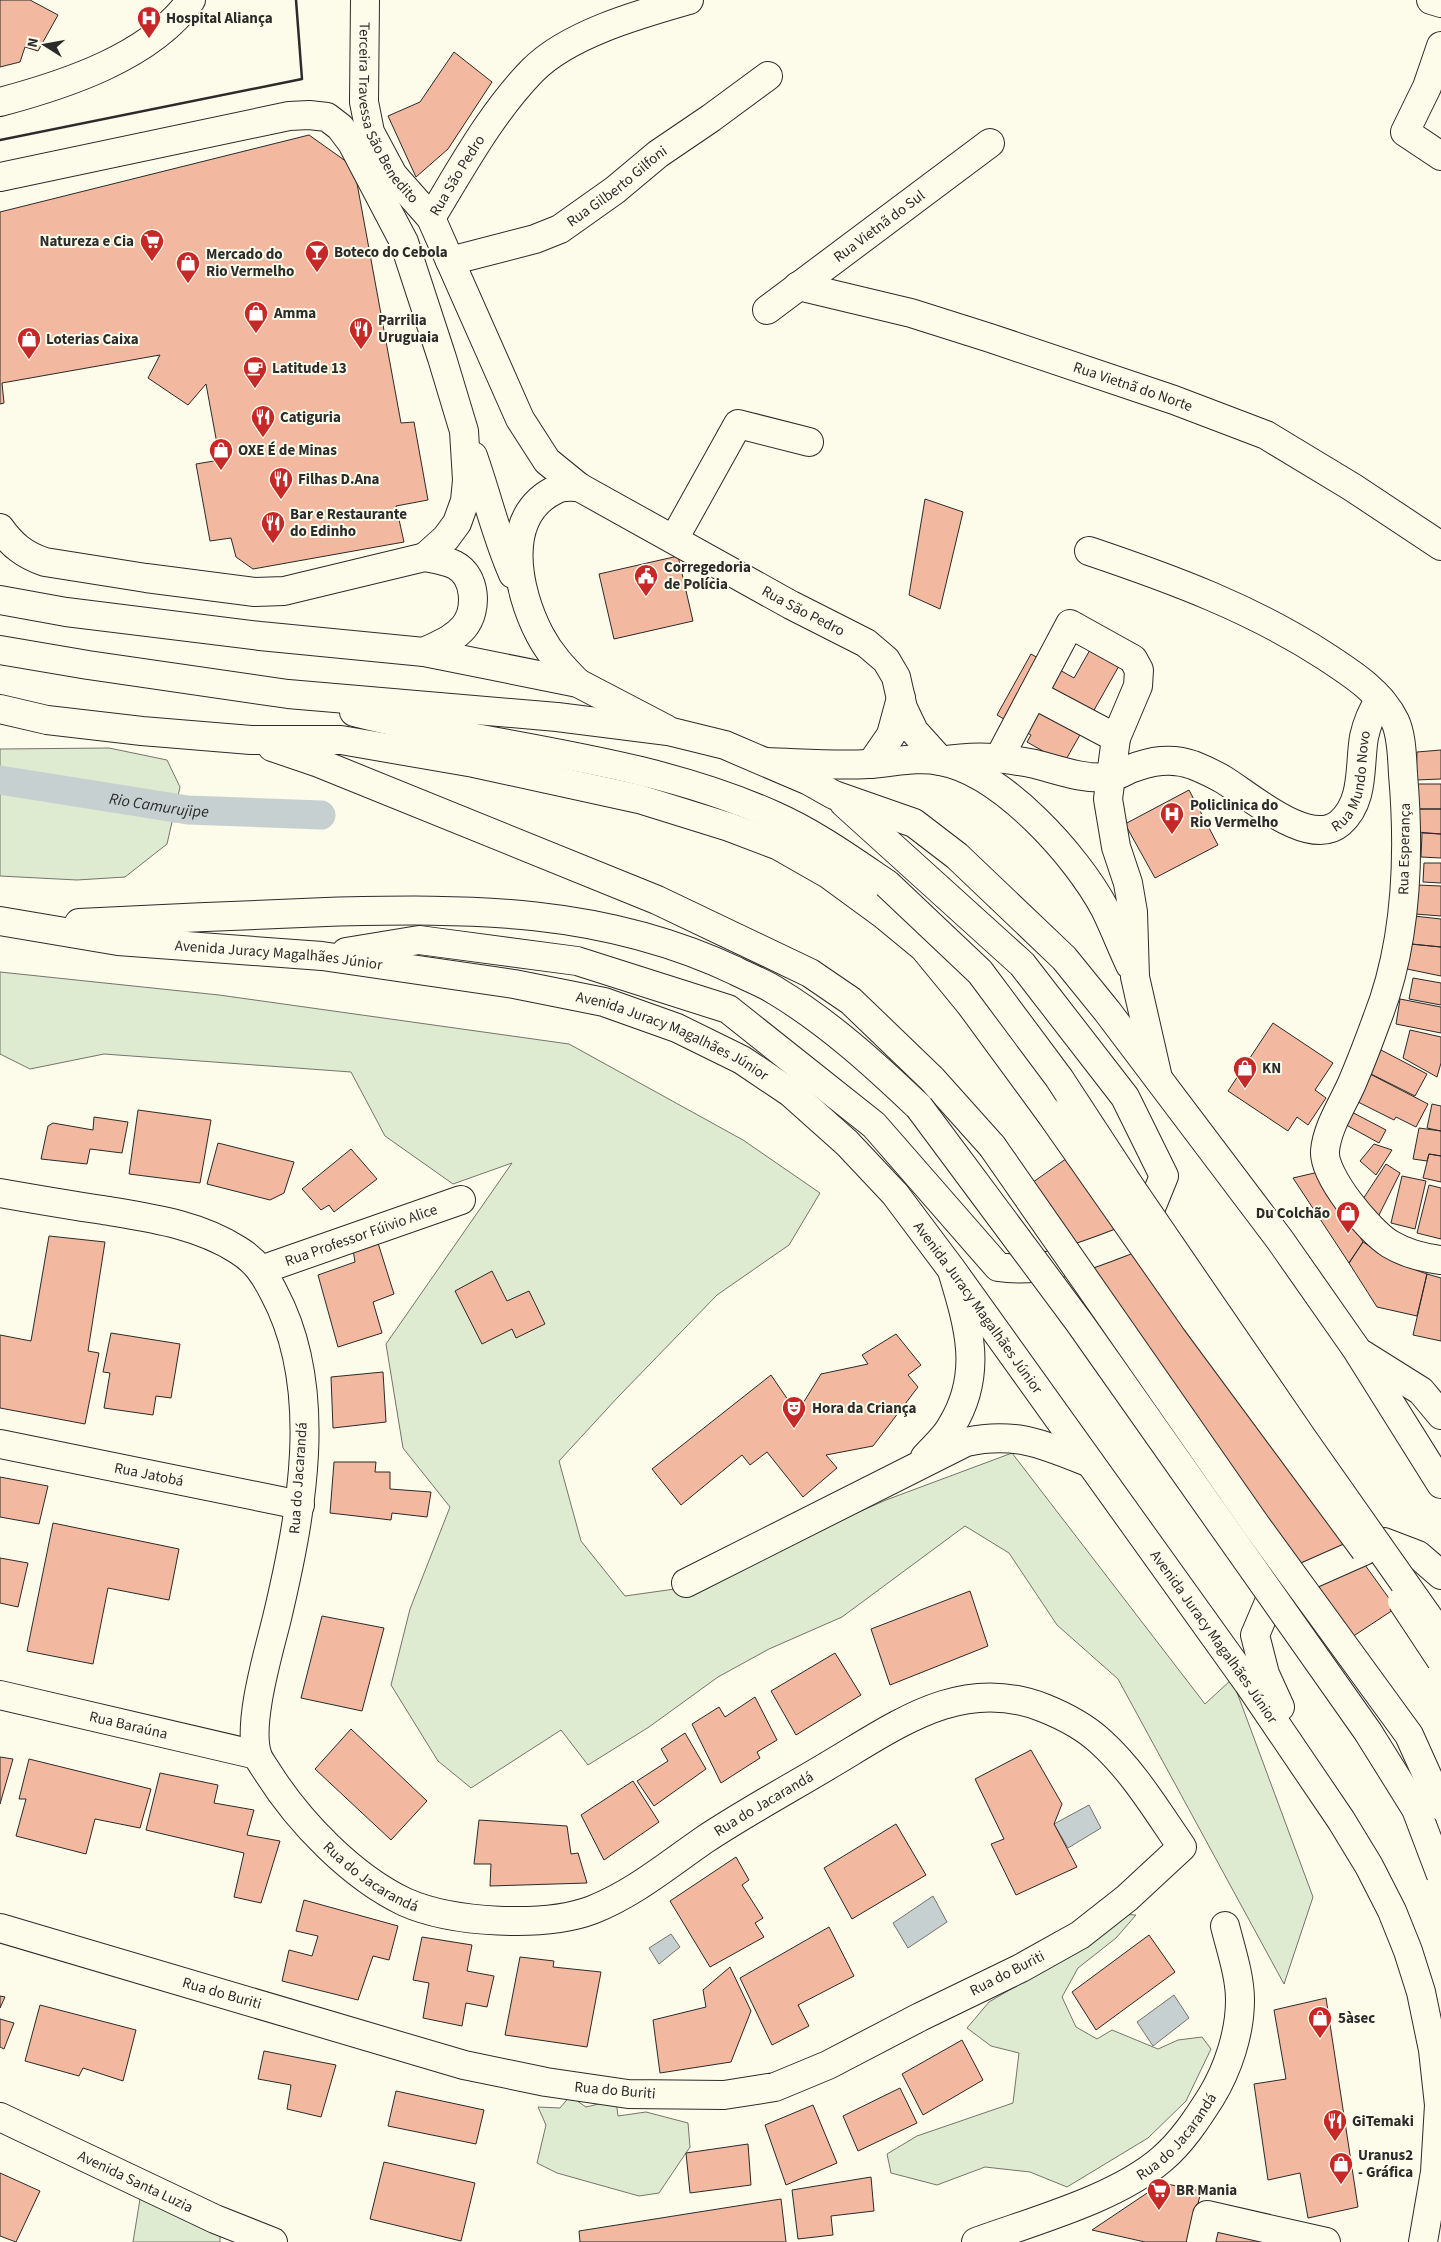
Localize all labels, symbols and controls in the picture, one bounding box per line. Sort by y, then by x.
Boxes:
hospital icon: Hospital Aliança [136,5,162,39]
place label: Hospital Aliança [166,8,273,29]
north arrow [20,20,70,70]
street label: Terceira Travessa São Benedito [353,22,423,208]
text: N [23,36,44,49]
street label: Rua São Pedro [425,131,490,220]
street label: Rua Gilberto Gilfoni [563,141,672,232]
street label: Rua Vietnã do Sul [829,185,930,268]
supermarket icon: Natureza e Cia [139,228,165,262]
place label: Natureza e Cia [39,231,134,252]
bar icon: Boteco do Cebola [304,239,330,273]
place label: Boteco do Cebola [334,242,448,263]
place label: Mercado do Rio Vermelho [206,244,294,282]
shop icon: Mercado do Rio Vermelho [175,250,201,284]
shop icon: Amma [243,300,269,334]
place label: Amma [273,303,316,324]
place label: Parrilia Uruguaia [378,310,439,348]
restaurant icon: Parrilia Uruguaia [348,316,374,350]
shop icon: Loterias Caixa [16,326,42,360]
place label: Loterias Caixa [46,329,139,350]
cafe icon: Latitude 13 [242,355,268,389]
street label: Rua Vietnã do Norte [1070,357,1195,417]
place label: Latitude 13 [272,358,347,379]
restaurant icon: Catiguria [250,404,276,438]
place label: Catiguria [280,407,341,428]
shop icon: OXE É de Minas [208,437,234,471]
place label: OXE É de Minas [238,440,337,461]
restaurant icon: Filhas D.Ana [268,466,294,500]
place label: Filhas D.Ana [298,469,380,490]
place label: Bar e Restaurante do Edinho [290,504,407,542]
restaurant icon: Bar e Restaurante do Edinho [260,510,286,544]
place label: Corregedoria de Polícia [664,557,751,595]
public building icon: Corregedoria de Polícia [633,563,659,597]
street label: Rua São Pedro [758,581,848,642]
street label: Rua Mundo Novo [1327,728,1376,837]
water label: Rio Camurujipe [108,788,209,823]
place label: Policlinica do Rio Vermelho [1190,795,1278,833]
hospital icon: Policlinica do Rio Vermelho [1159,801,1185,835]
street label: Rua Esperança [1393,803,1416,895]
street label: Avenida Juracy Magalhães Júnior [174,935,385,976]
street label: Avenida Juracy Magalhães Júnior [574,987,773,1086]
shop icon: KN [1232,1055,1258,1089]
place label: KN [1262,1058,1281,1079]
street label: Rua Professor Fúivio Alice [282,1199,440,1272]
shop icon: Du Colchão [1335,1200,1361,1234]
place label: Du Colchão [1256,1203,1330,1224]
street label: Avenida Juracy Magalhães Júnior [908,1217,1048,1399]
theatre icon: Hora da Criança [781,1395,807,1429]
place label: Hora da Criança [812,1398,917,1419]
street label: Rua do Jacarandá [284,1421,313,1535]
street label: Rua Jatobá [112,1457,185,1492]
street label: Avenida Juracy Magalhães Júnior [1145,1546,1283,1729]
street label: Rua Baraúna [87,1706,170,1745]
street label: Rua do Jacarandá [710,1766,818,1842]
street label: Rua do Jacarandá [318,1837,421,1917]
street label: Rua do Buriti [966,1946,1048,2001]
street label: Rua do Buriti [180,1972,264,2015]
shop icon: 5àsec [1307,2005,1333,2039]
place label: 5àsec [1338,2008,1375,2029]
street label: Rua do Buriti [574,2076,656,2105]
street label: Rua do Jacarandá [1132,2089,1222,2186]
restaurant icon: GiTemaki [1322,2108,1348,2142]
place label: GiTemaki [1352,2111,1414,2132]
street label: Avenida Santa Luzia [74,2145,196,2218]
place label: Uranus2 - Gráfica [1358,2145,1413,2183]
shop icon: Uranus2 - Gráfica [1328,2151,1354,2185]
supermarket icon: BR Mania [1146,2177,1172,2211]
place label: BR Mania [1176,2180,1237,2201]

